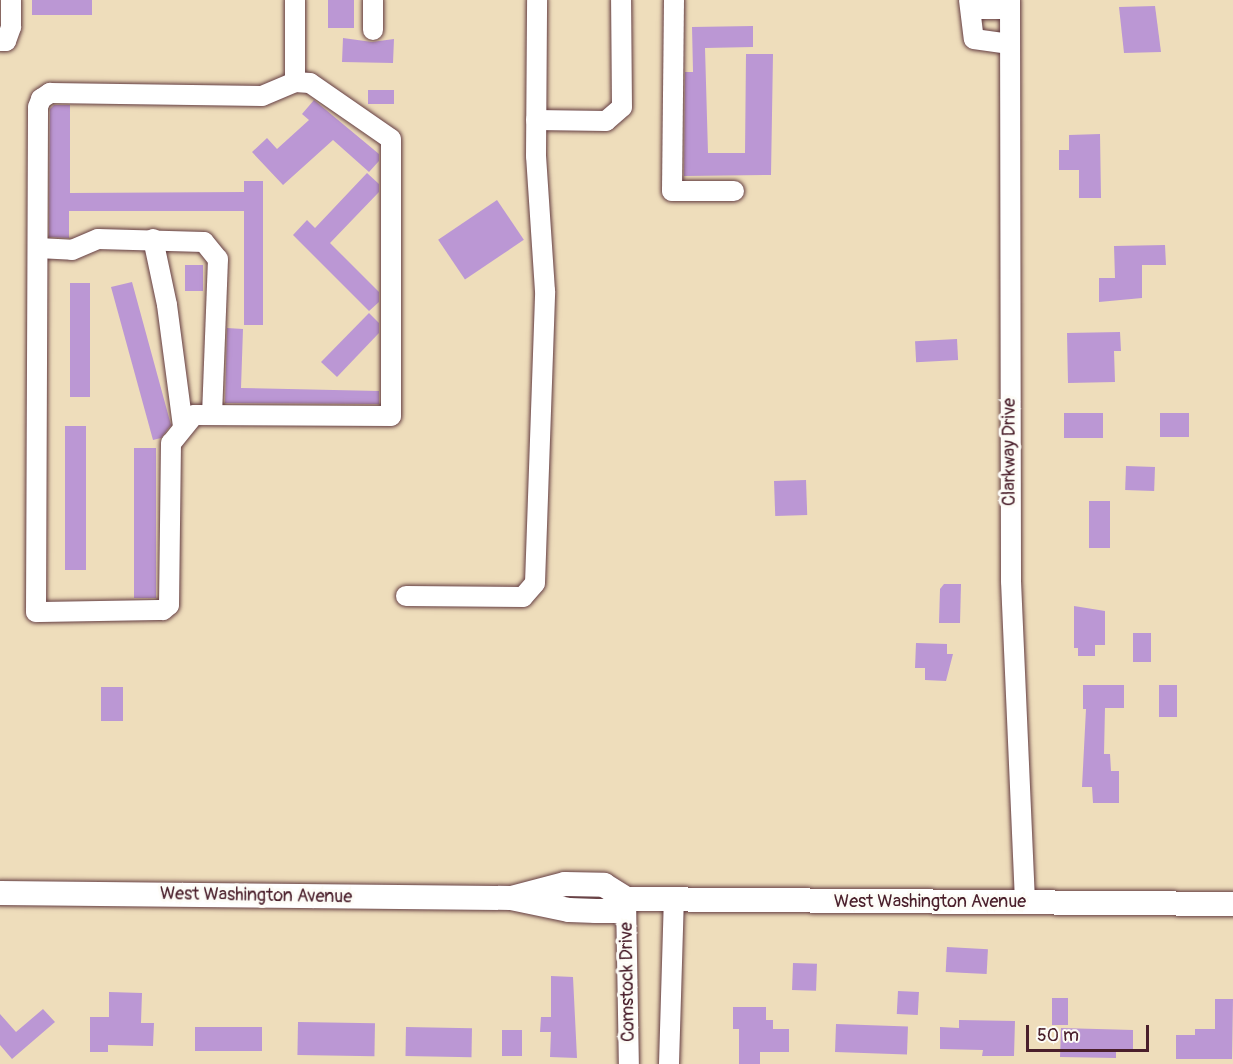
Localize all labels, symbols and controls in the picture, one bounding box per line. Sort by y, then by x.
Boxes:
street label: Clarkway Drive [999,398,1021,506]
street label: West Washington Avenue [160,884,352,908]
street label: West Washington Avenue [834,891,1026,913]
street label: Comstock Drive [616,922,640,1042]
scale bar [1029,1013,1152,1051]
text: 50 m [1037,1024,1079,1047]

